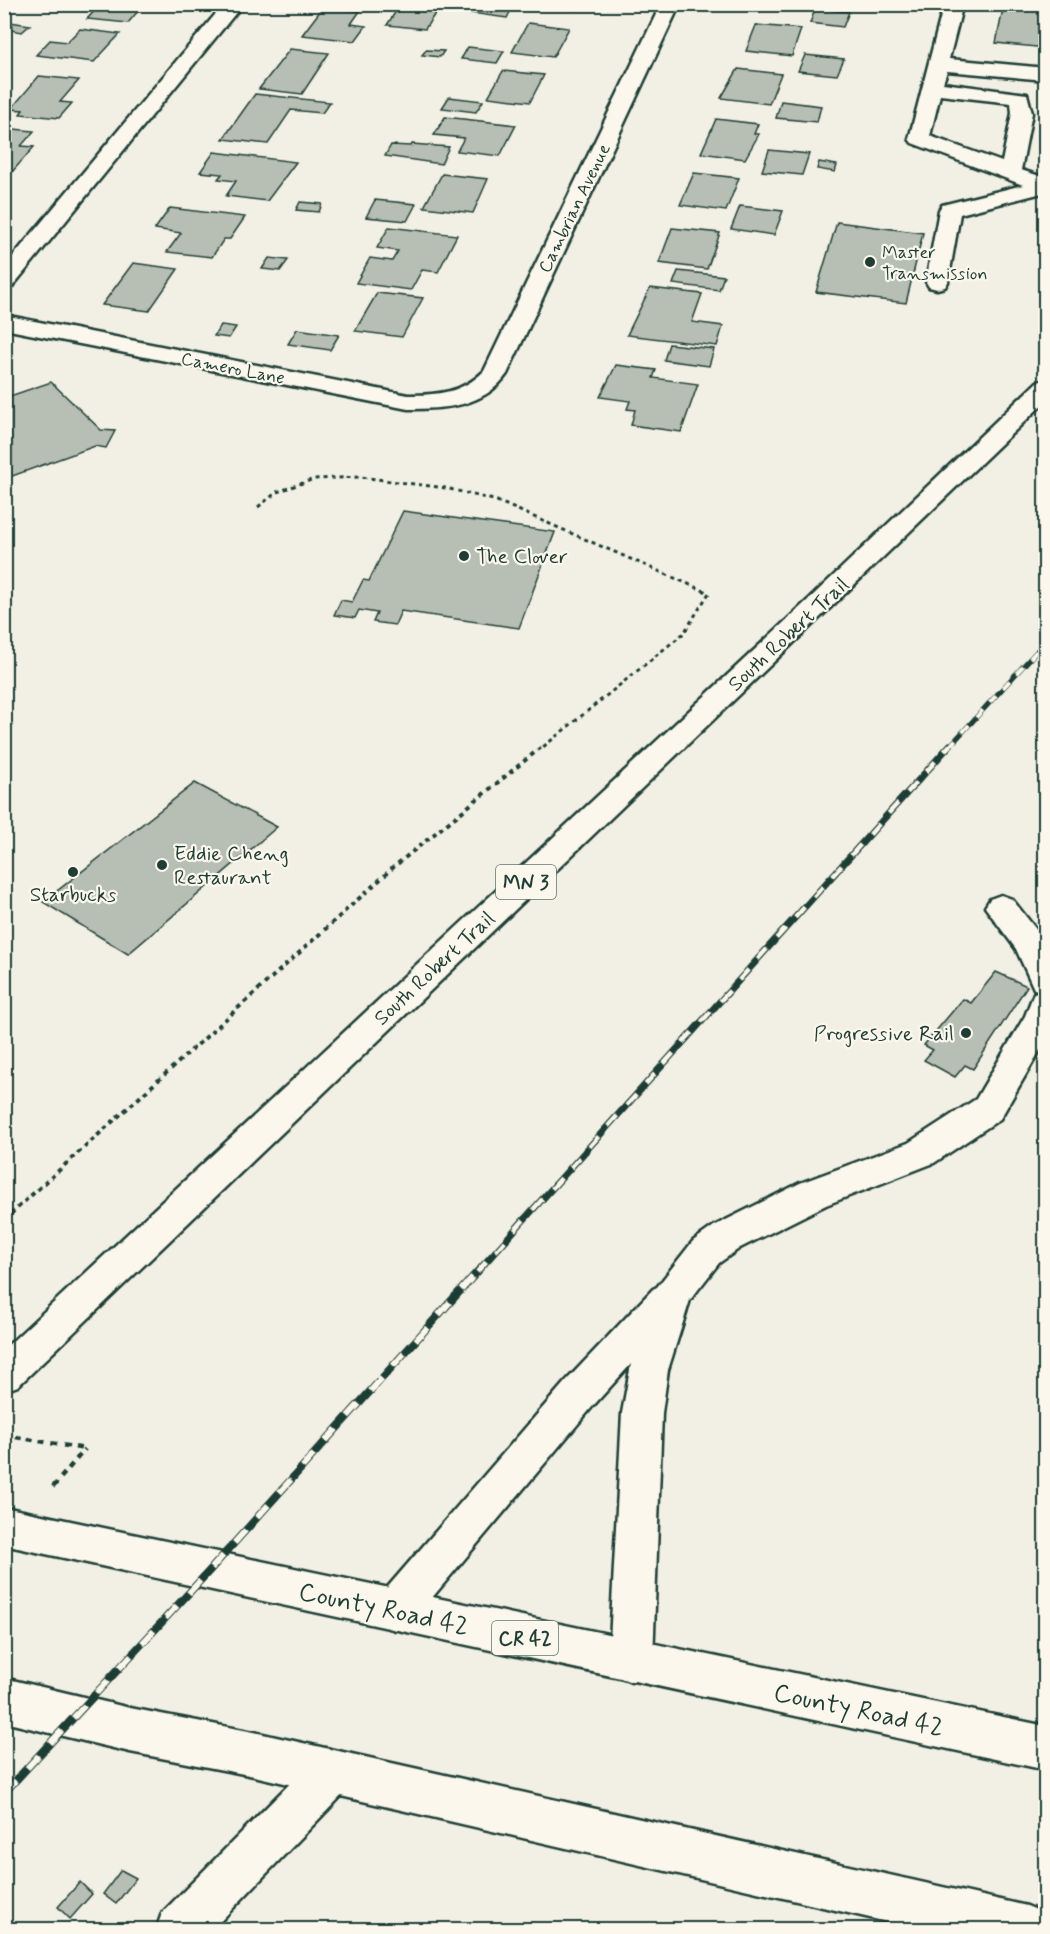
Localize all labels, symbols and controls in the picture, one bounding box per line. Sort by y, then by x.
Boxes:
street label: Cambrian Avenue [533,140,617,277]
place label: Master Transmission [882,241,988,286]
marker: Master Transmission [863,255,877,269]
street label: Camero Lane [179,347,287,391]
place label: The Clover [476,543,568,571]
marker: The Clover [457,549,471,563]
street label: South Robert Trail [722,571,855,698]
place label: Eddie Cheng Restaurant [174,840,289,892]
marker: Eddie Cheng Restaurant [155,858,169,872]
marker: Starbucks [66,865,80,879]
road number: MN 3 [496,865,556,899]
place label: Starbucks [30,881,116,909]
street label: South Robert Trail [368,905,501,1032]
place label: Progressive Rail [814,1020,954,1048]
marker: Progressive Rail [959,1026,973,1040]
street label: County Road 42 [295,1575,472,1645]
road number: CR 42 [492,1621,558,1655]
street label: County Road 42 [770,1676,947,1746]

